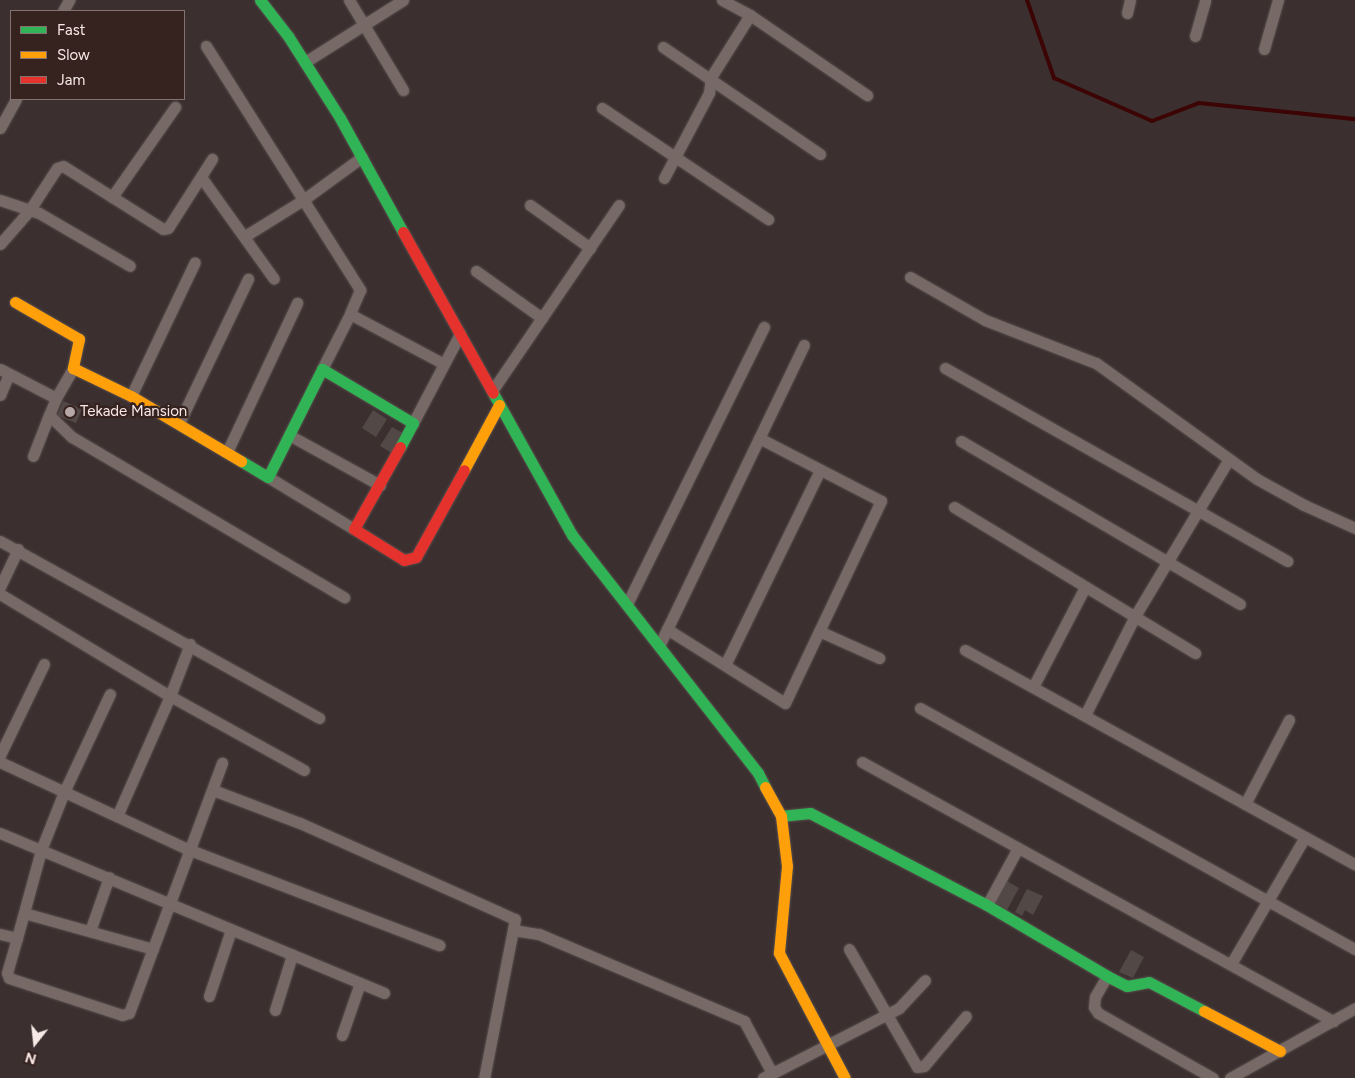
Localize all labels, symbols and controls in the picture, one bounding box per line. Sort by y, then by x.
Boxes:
legend [10,10,185,100]
text: Fast [57,21,85,39]
text: Slow [57,46,90,64]
text: Jam [57,71,85,89]
place label: Tekade Mansion [80,403,187,421]
marker: Tekade Mansion [64,406,76,418]
north arrow [10,1018,60,1068]
text: N [23,1048,38,1068]

